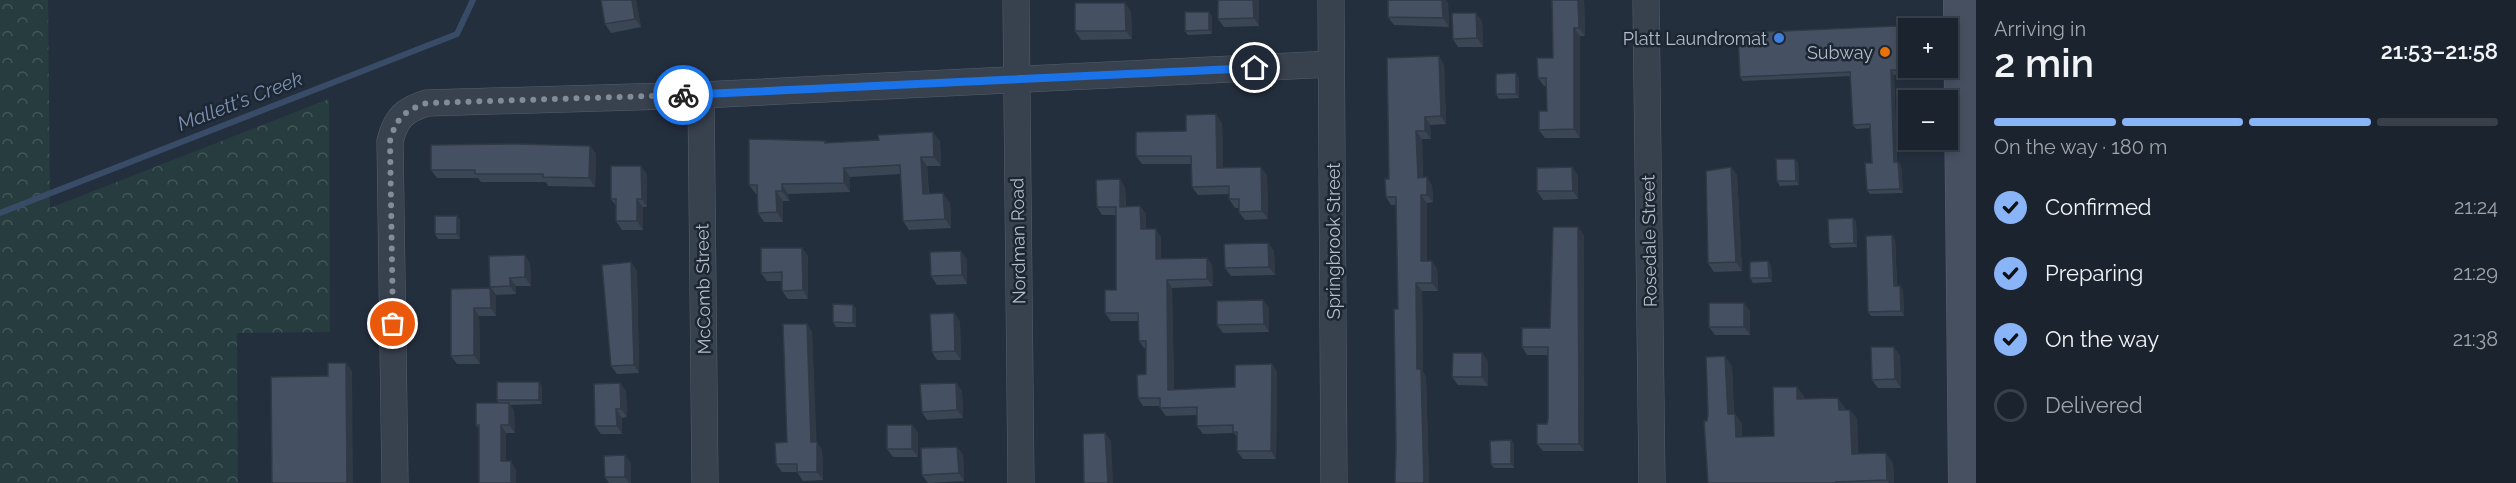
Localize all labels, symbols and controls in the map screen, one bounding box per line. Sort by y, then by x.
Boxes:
text: Arriving in [1994,17,2086,41]
map controls [1898,18,1958,150]
button: + [1898,18,1958,78]
place label: Platt Laundromat [1623,28,1767,49]
marker: Platt Laundromat [1772,31,1786,45]
text: 21:53–21:58 [2381,38,2498,64]
text: 2 min [1994,40,2094,86]
pin [1229,42,1280,93]
place label: Subway [1807,42,1873,63]
marker: Subway [1878,45,1892,59]
icon: home [1238,51,1271,84]
courier [653,65,713,125]
water label: Mallett's Creek [174,66,306,136]
icon: bike [667,79,700,112]
button: − [1898,90,1958,150]
text: On the way · 180 m [1994,135,2167,159]
street label: Springbrook Street [1323,163,1344,319]
street label: Rosedale Street [1637,175,1661,307]
street label: Nordman Road [1006,178,1030,304]
icon: check [1994,191,2027,224]
text: Confirmed [2045,194,2152,220]
text: 21:24 [2454,195,2498,219]
street label: McComb Street [691,223,715,355]
icon: check [1994,257,2027,290]
text: Preparing [2045,260,2143,286]
text: 21:29 [2453,261,2498,285]
pin [367,298,418,349]
icon: bag [376,307,409,340]
icon: check [1994,323,2027,356]
text: On the way [2045,326,2159,352]
text: 21:38 [2453,327,2498,351]
text: Delivered [2045,392,2143,418]

